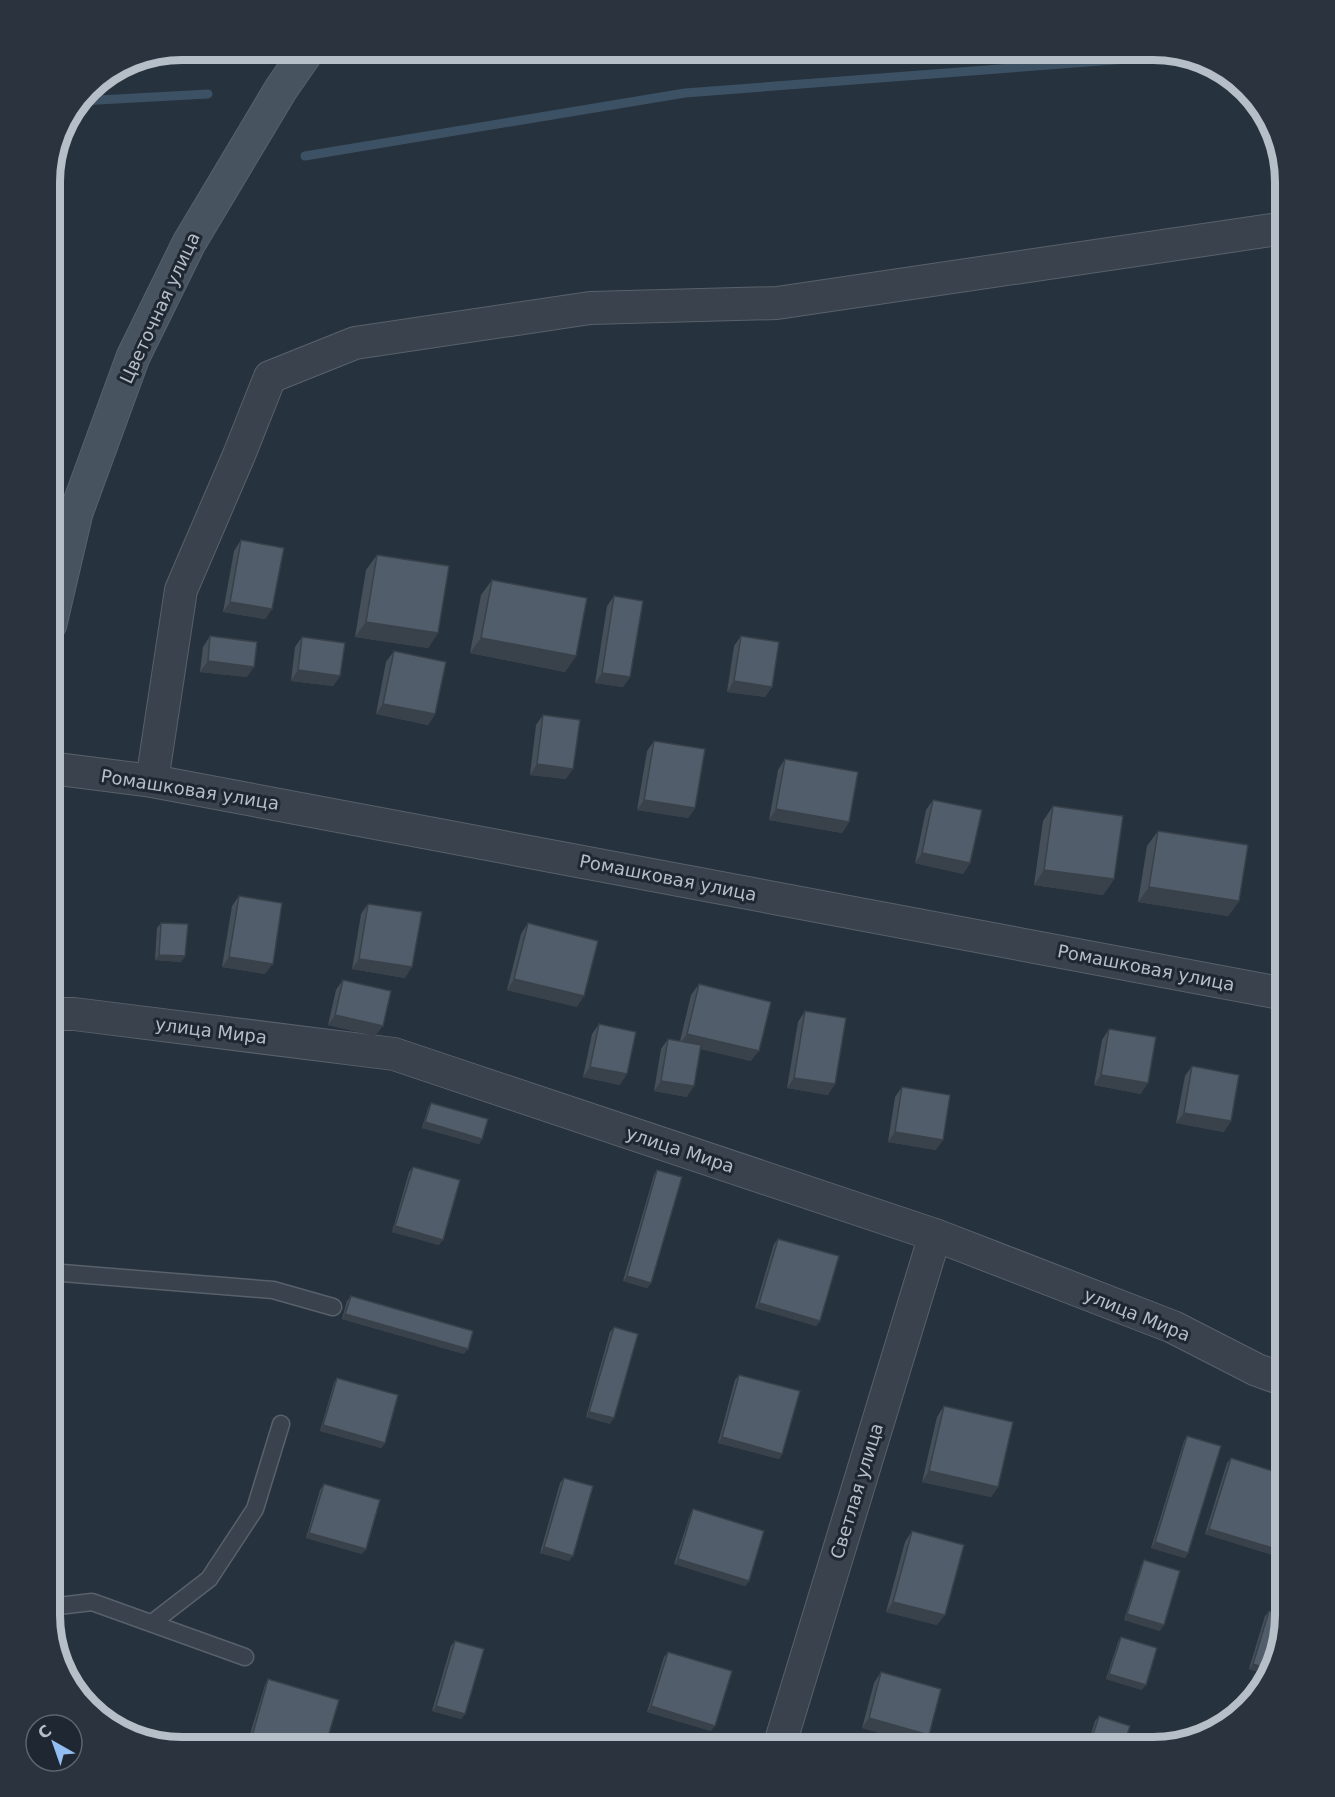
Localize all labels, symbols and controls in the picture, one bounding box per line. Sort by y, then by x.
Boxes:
street label: Цветочная улица [115,229,204,387]
street label: Ромашковая улица [99,765,281,814]
street label: Ромашковая улица [578,850,759,905]
street label: Ромашковая улица [1056,940,1237,995]
street label: улица Мира [154,1013,268,1048]
street label: улица Мира [623,1122,737,1177]
street label: улица Мира [1081,1284,1193,1345]
street label: Светлая улица [826,1420,887,1561]
north arrow [24,1713,84,1773]
text: С [34,1721,55,1743]

